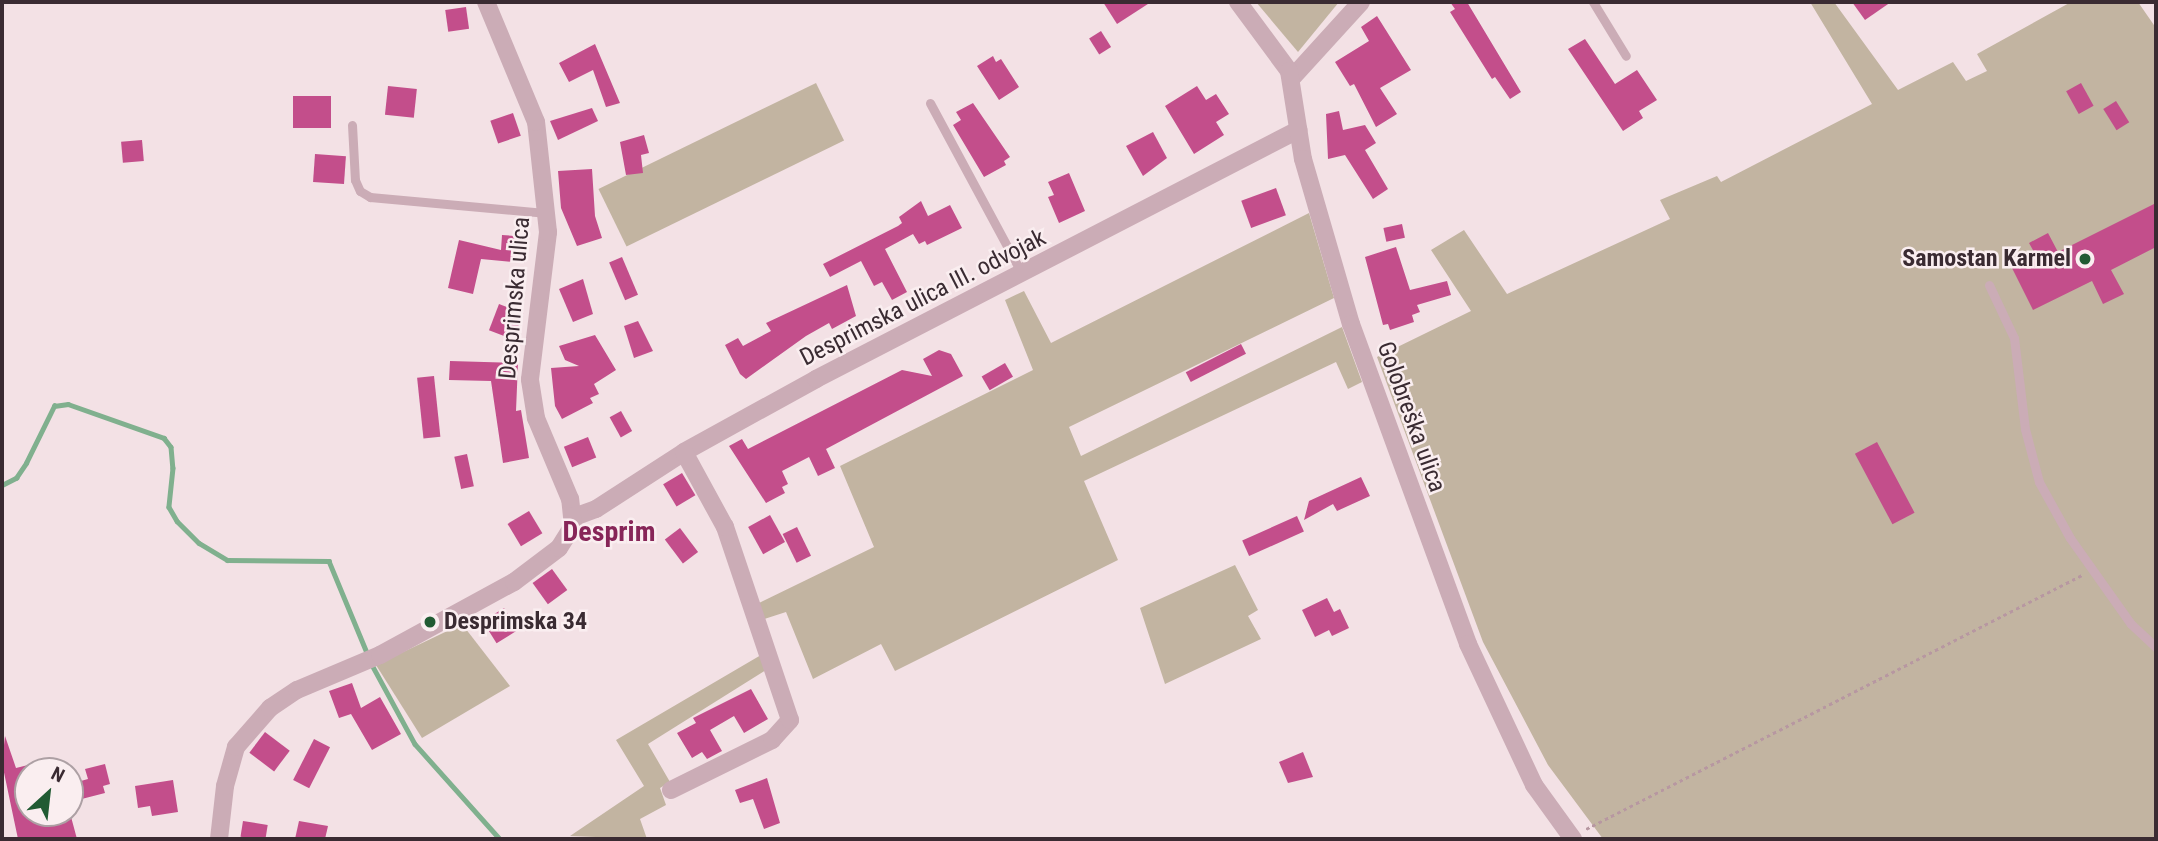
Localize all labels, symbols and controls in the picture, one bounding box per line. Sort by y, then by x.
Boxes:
street label: Desprimska ulica [494,216,536,380]
street label: Desprimska ulica III. odvojak [795,223,1051,373]
place label: Samostan Karmel [1902,245,2071,273]
marker: Samostan Karmel [2077,251,2093,267]
street label: Golobreška ulica [1370,338,1452,496]
district label: Desprim [563,515,655,549]
place label: Desprimska 34 [444,608,587,636]
marker: Desprimska 34 [422,614,438,630]
north arrow [14,757,84,827]
text: N [47,762,68,788]

